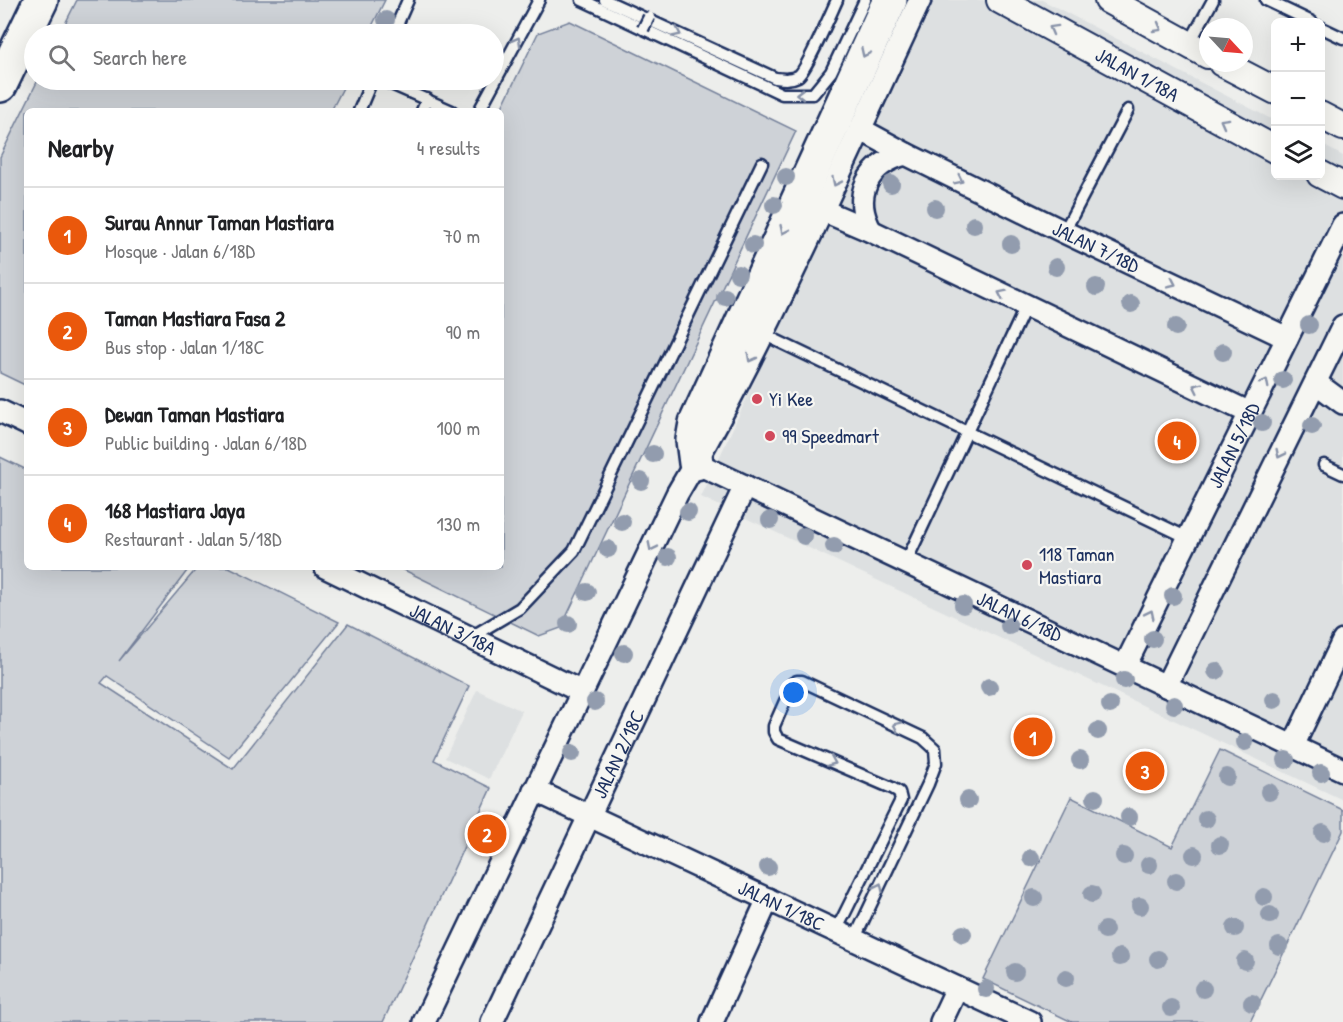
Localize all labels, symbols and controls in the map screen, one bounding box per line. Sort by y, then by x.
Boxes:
north arrow [1199,18,1253,72]
map controls [1271,18,1325,180]
button: + [1271,18,1325,72]
one-way arrow [1152,21,1162,32]
search box [24,24,504,90]
one-way arrow [1048,25,1059,36]
one-way arrow [670,26,681,38]
one-way arrow [510,37,521,47]
street label: JALAN 1/18A [1091,40,1184,108]
icon: search [45,41,78,74]
text: Search here [93,42,187,72]
one-way arrow [861,47,873,58]
button: − [1271,72,1325,126]
one-way arrow [795,88,804,100]
one-way arrow [1220,118,1230,129]
button: layers [1271,126,1325,180]
text: Nearby [48,130,114,165]
text: 4 results [417,134,480,161]
one-way arrow [952,173,963,184]
one-way arrow [831,175,843,186]
text: Surau Annur Taman Mastiara [105,207,334,237]
street label: JALAN 7/18D [1048,214,1145,279]
text: 1 [64,222,71,249]
text: 70 m [443,222,480,249]
one-way arrow [780,224,792,235]
text: Mosque · Jalan 6/18D [105,237,255,264]
one-way arrow [1166,276,1177,288]
one-way arrow [998,290,1009,302]
text: Taman Mastiara Fasa 2 [105,303,285,333]
text: 2 [63,318,72,345]
text: 90 m [446,318,480,345]
text: Bus stop · Jalan 1/18C [105,333,264,360]
one-way arrow [747,351,758,362]
one-way arrow [1258,378,1269,389]
one-way arrow [1193,383,1204,395]
place label: Yi Kee [769,385,813,412]
marker: Yi Kee [750,392,764,406]
street label: JALAN 5/18D [1201,398,1266,492]
text: Dewan Taman Mastiara [105,399,284,429]
text: 3 [63,414,72,441]
text: 100 m [437,414,480,441]
pin: 4 [1158,418,1196,464]
place label: 99 Speedmart [782,422,880,449]
text: Public building · Jalan 6/18D [105,429,306,456]
marker: 99 Speedmart [763,429,777,443]
one-way arrow [1276,448,1288,459]
text: 168 Mastiara Jaya [105,495,245,525]
text: 4 [64,510,71,537]
text: 130 m [437,510,480,537]
text: Restaurant · Jalan 5/18D [105,525,282,552]
one-way arrow [647,540,659,551]
place label: 118 Taman Mastiara [1039,540,1114,590]
marker: 118 Taman Mastiara [1020,558,1034,572]
street label: JALAN 6/18D [973,584,1067,648]
street label: JALAN 3/18A [405,596,501,661]
one-way arrow [1143,609,1155,620]
your location [779,678,808,707]
street label: JALAN 2/18C [586,706,650,803]
pin: 1 [1014,714,1052,760]
one-way arrow [893,721,904,733]
pin: 3 [1126,748,1164,794]
one-way arrow [825,755,836,767]
pin: 2 [468,812,506,856]
street label: JALAN 1/18C [734,873,829,937]
one-way arrow [871,882,883,893]

